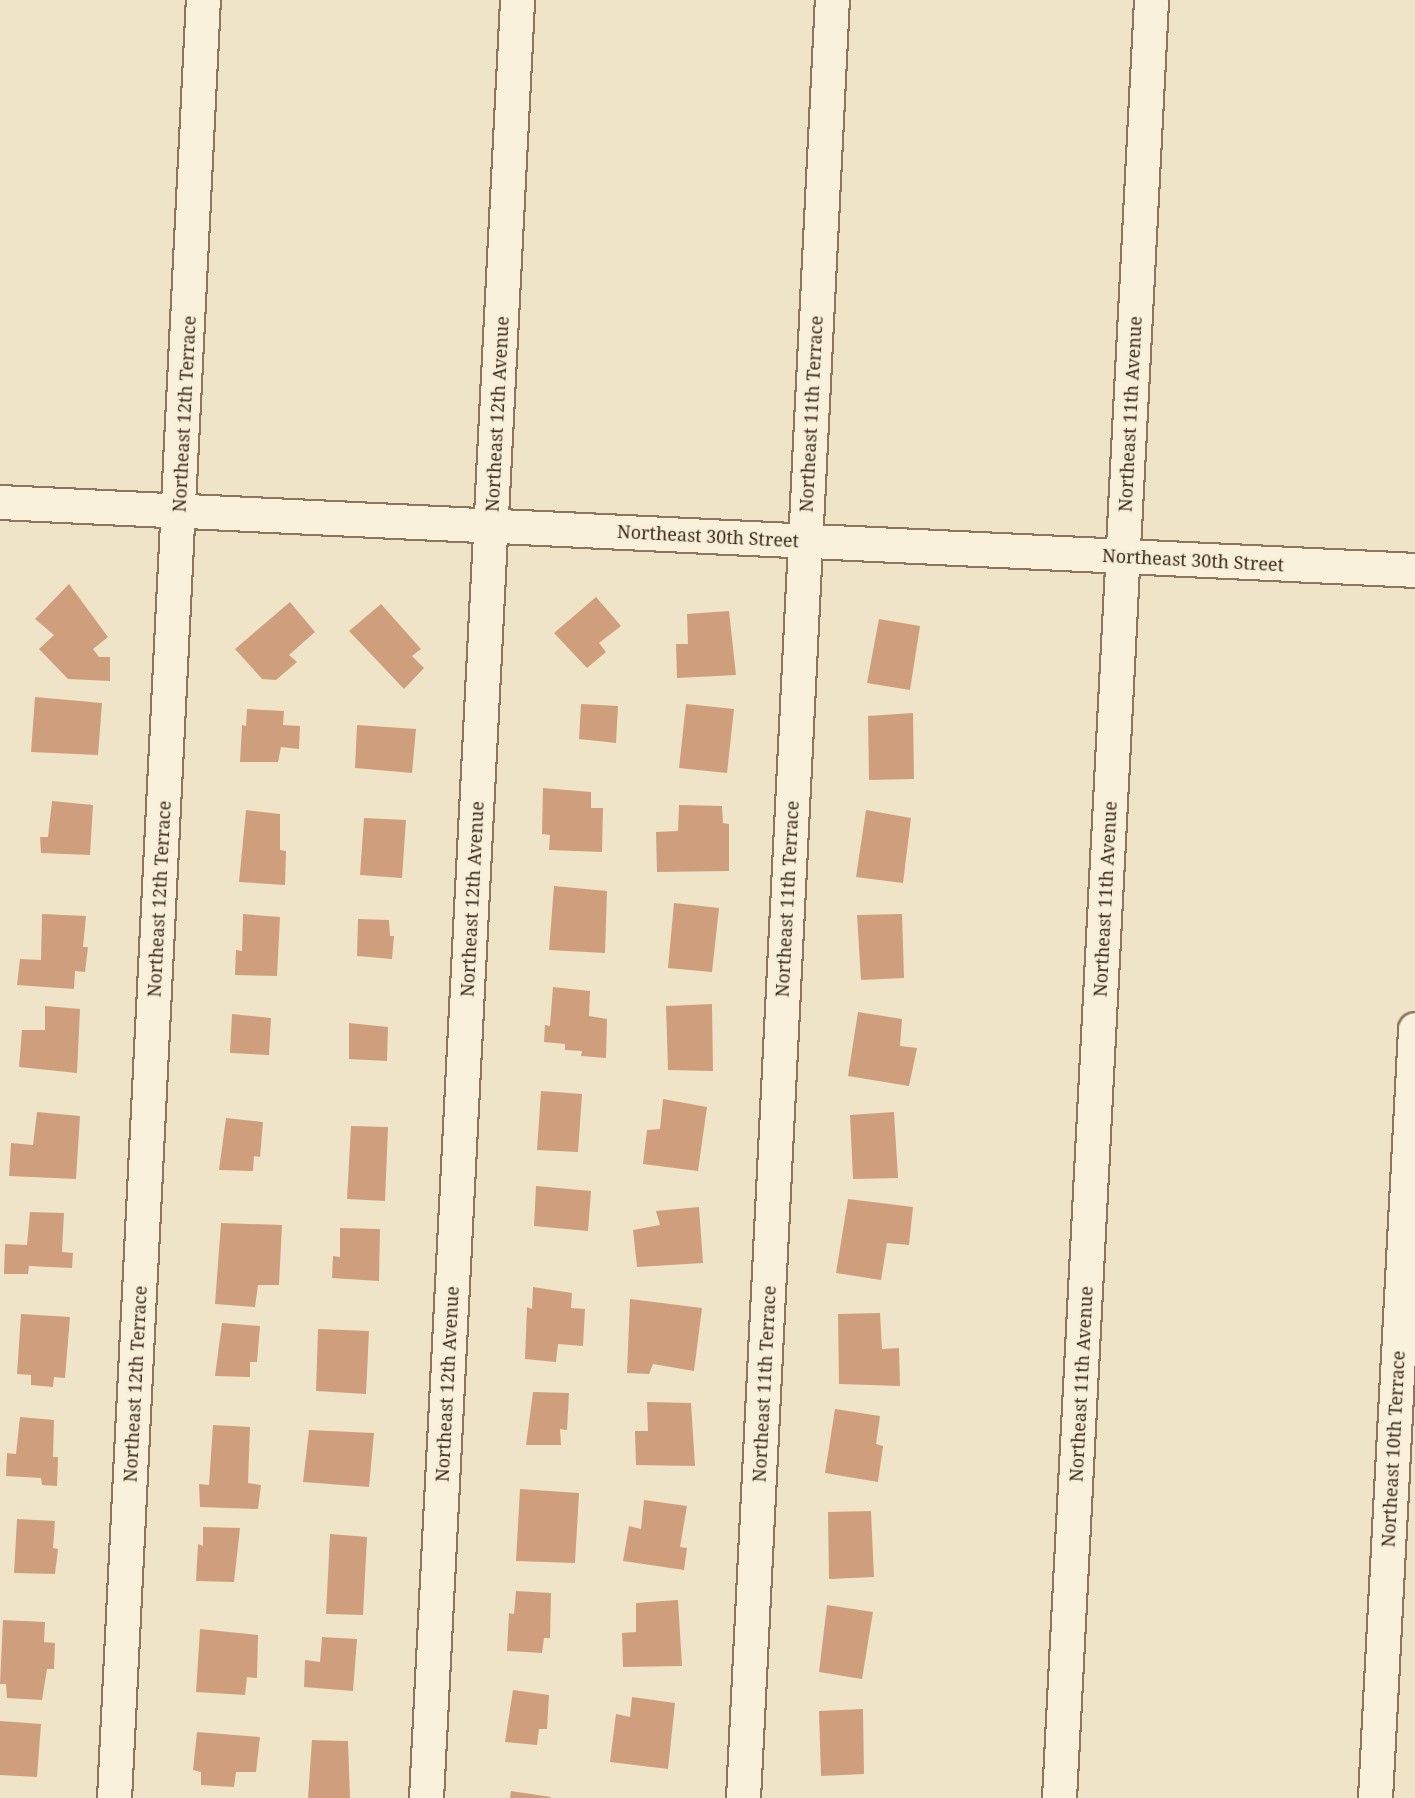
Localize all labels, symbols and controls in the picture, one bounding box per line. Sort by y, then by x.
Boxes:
street label: Northeast 12th Terrace [168,315,200,513]
street label: Northeast 12th Avenue [481,315,513,513]
street label: Northeast 11th Terrace [795,315,827,513]
street label: Northeast 11th Avenue [1114,315,1146,513]
street label: Northeast 30th Street [617,520,799,552]
street label: Northeast 30th Street [1102,544,1284,576]
street label: Northeast 12th Terrace [143,800,175,998]
street label: Northeast 12th Avenue [456,800,488,998]
street label: Northeast 11th Terrace [771,800,803,998]
street label: Northeast 11th Avenue [1089,800,1121,998]
street label: Northeast 12th Terrace [119,1285,151,1483]
street label: Northeast 12th Avenue [431,1285,463,1483]
street label: Northeast 11th Terrace [748,1285,780,1483]
street label: Northeast 11th Avenue [1065,1285,1097,1483]
street label: Northeast 10th Terrace [1377,1350,1409,1548]

